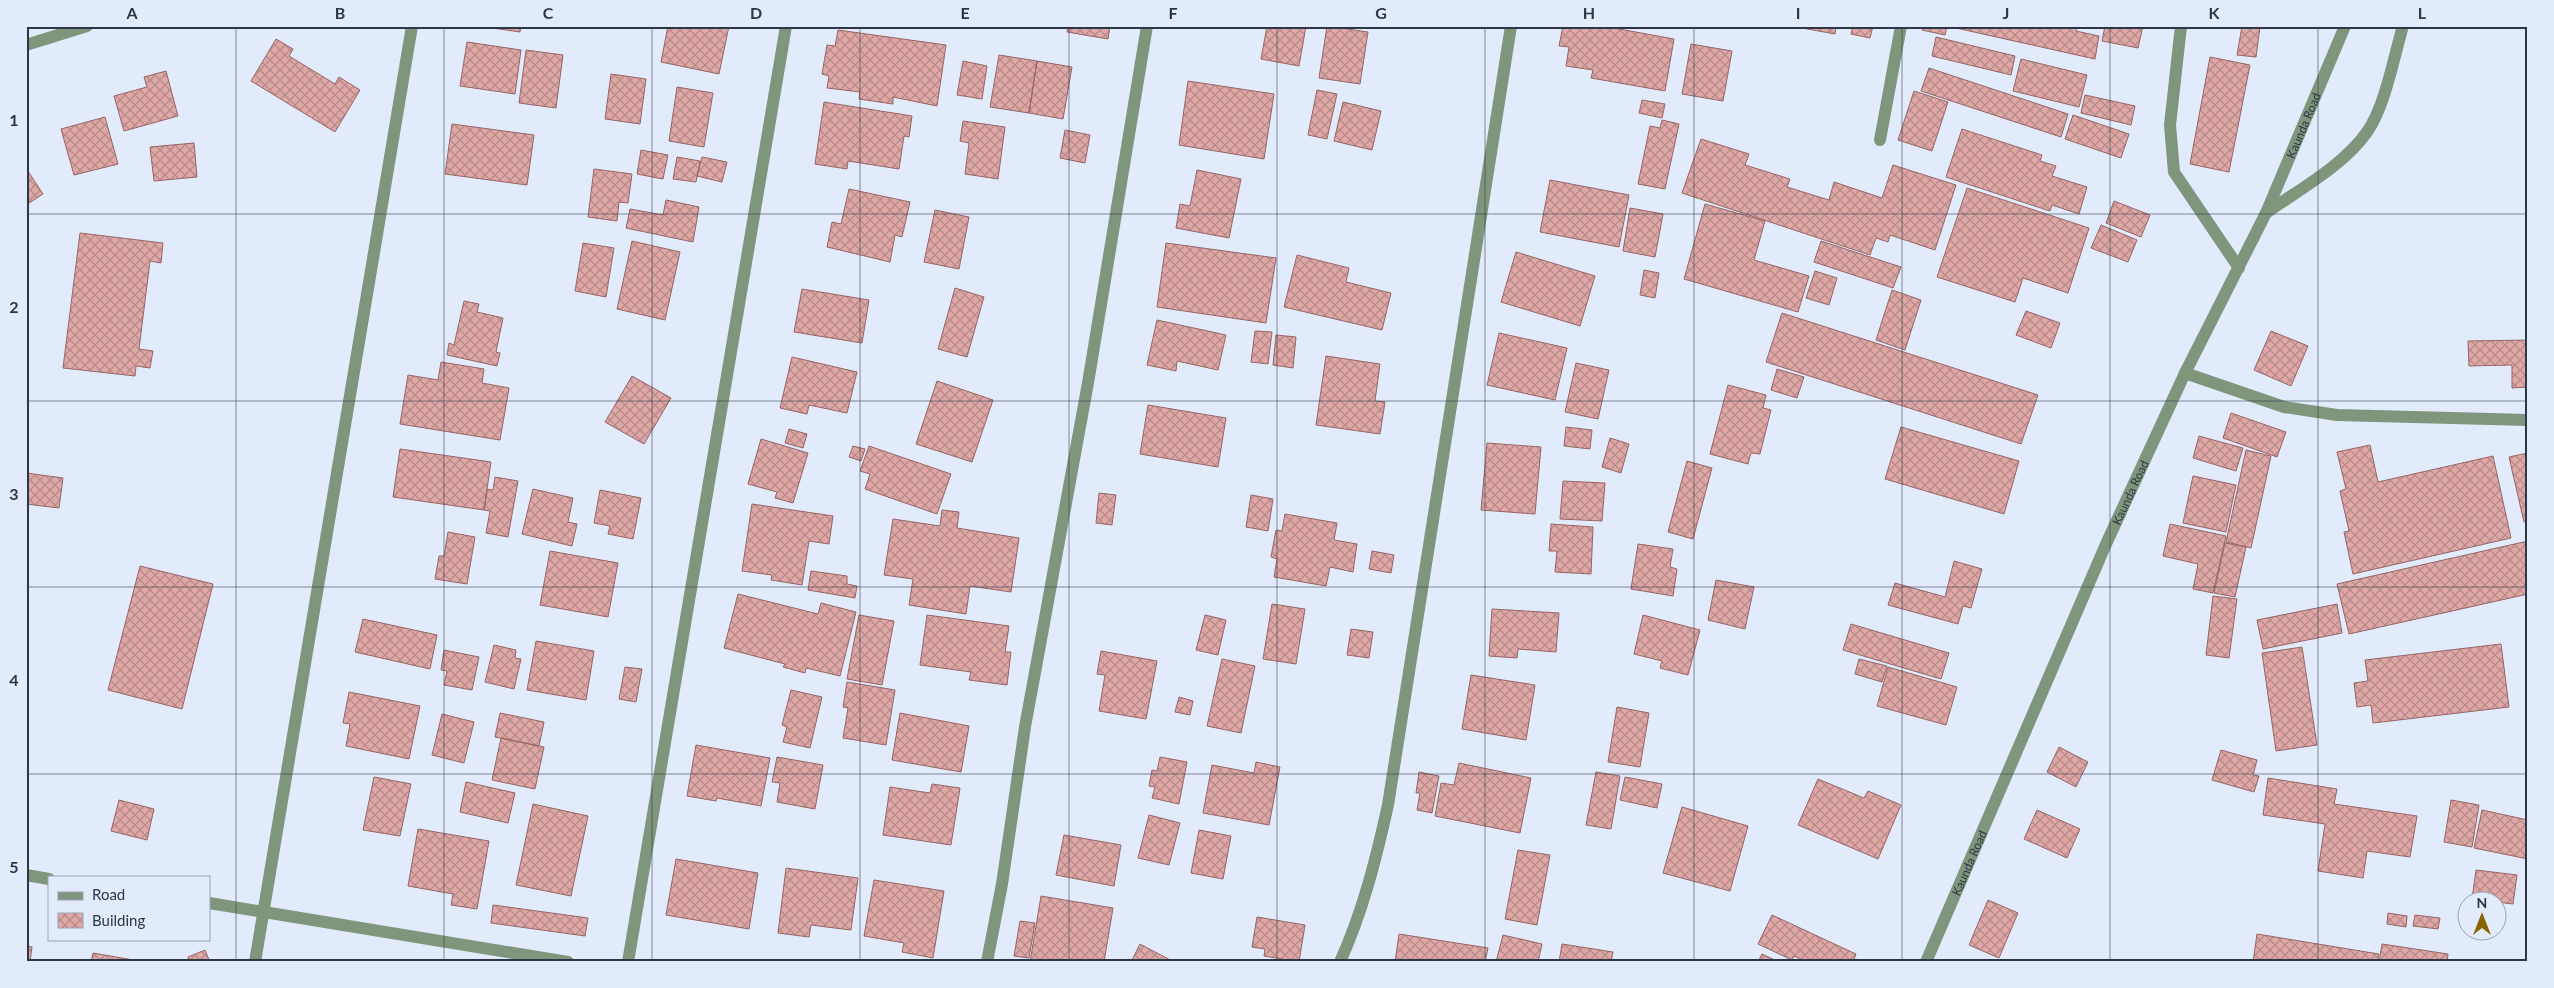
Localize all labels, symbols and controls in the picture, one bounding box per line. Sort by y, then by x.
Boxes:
text: A [125,3,138,22]
text: B [335,3,345,22]
text: C [543,3,554,22]
text: D [750,3,762,22]
text: E [960,3,970,22]
text: F [1168,3,1178,22]
text: G [1375,3,1387,22]
text: H [1583,3,1595,22]
text: I [1796,3,1800,22]
text: J [2003,3,2009,22]
text: K [2209,3,2221,22]
text: L [2418,3,2427,22]
street label: Kaunda Road [2283,90,2324,160]
text: 1 [9,110,19,129]
text: 2 [9,297,19,316]
street label: Kaunda Road [2108,458,2151,527]
text: 3 [9,484,19,503]
text: 4 [9,670,19,689]
street label: Kaunda Road [1948,828,1989,898]
text: 5 [9,857,19,876]
legend [48,876,210,940]
text: Road [92,885,125,903]
north arrow [2456,890,2506,940]
text: N [2477,894,2487,911]
text: Building [92,911,145,929]

